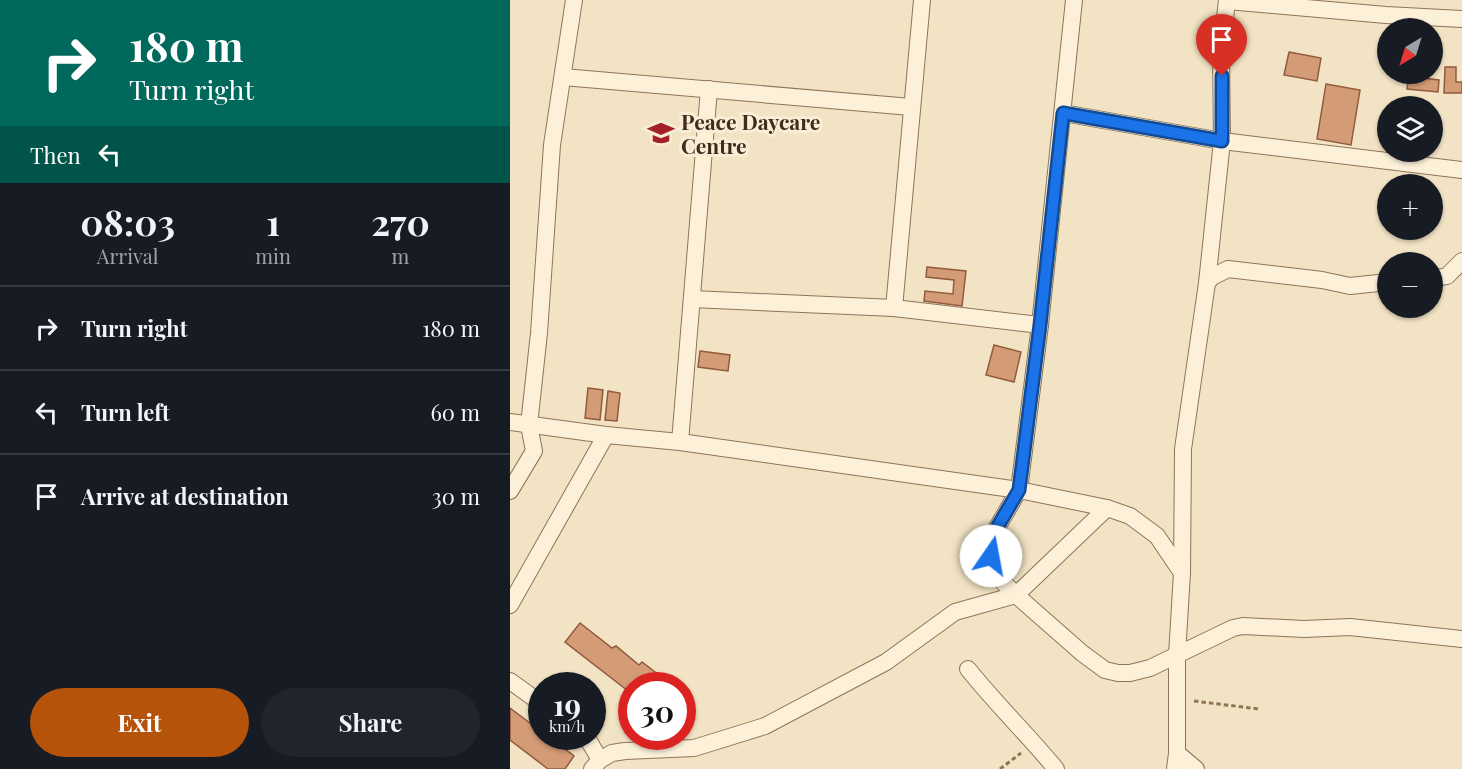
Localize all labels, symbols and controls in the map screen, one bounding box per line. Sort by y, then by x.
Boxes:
pin [1196,14,1247,76]
text: 180 m [129,17,244,73]
north arrow [1377,18,1443,84]
map controls [1377,18,1443,318]
icon: arrive [1205,23,1238,56]
icon: right [30,24,108,102]
text: Turn right [129,71,254,107]
button: layers [1377,96,1443,162]
place label: Peace Daycare Centre [681,107,820,159]
school or university icon: Peace Daycare Centre [646,118,676,148]
icon: left [93,138,126,171]
text: Then [30,140,81,170]
button: + [1377,174,1443,240]
text: 08:03 [80,197,175,245]
text: 1 [266,197,280,245]
text: 270 [371,197,430,245]
text: Arrival [97,242,158,269]
text: min [255,242,291,269]
text: m [392,242,409,269]
button: − [1377,252,1443,318]
icon: right [30,312,63,345]
text: Turn right [81,313,187,343]
text: 180 m [422,313,480,343]
icon: left [30,396,63,429]
text: Turn left [81,397,170,427]
text: 60 m [430,397,480,427]
icon: arrive [30,480,63,513]
text: Arrive at destination [81,481,289,511]
text: 30 m [432,481,480,511]
position arrow [959,524,1023,588]
speed limit sign: 30 [618,672,696,750]
text: 19 [553,684,581,724]
button: Exit [30,688,249,757]
button: Share [261,688,480,757]
text: km/h [549,716,585,736]

